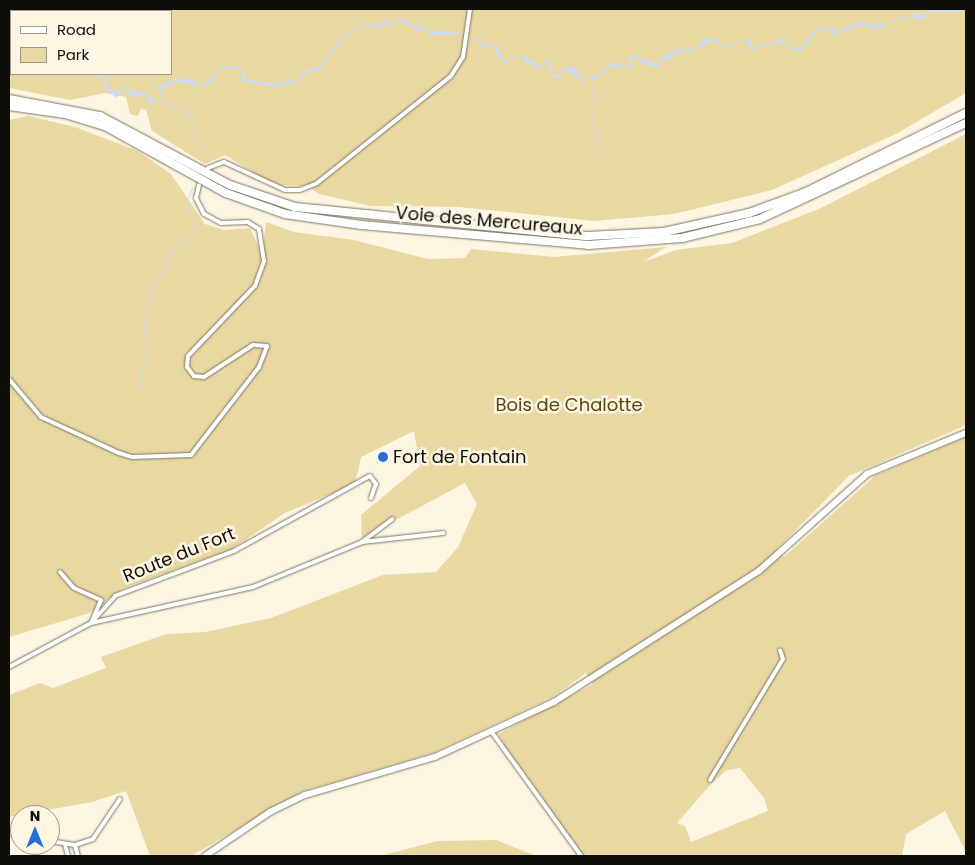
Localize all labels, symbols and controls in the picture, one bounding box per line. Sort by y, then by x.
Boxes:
legend [10,10,172,75]
text: Road [57,19,96,40]
text: Park [57,44,89,65]
street label: Voie des Mercureaux [395,202,583,240]
park label: Bois de Chalotte [495,394,643,416]
place label: Fort de Fontain [393,446,527,468]
marker: Fort de Fontain [377,451,389,463]
street label: Route du Fort [120,523,238,587]
north arrow [10,805,60,855]
text: N [30,806,40,826]

